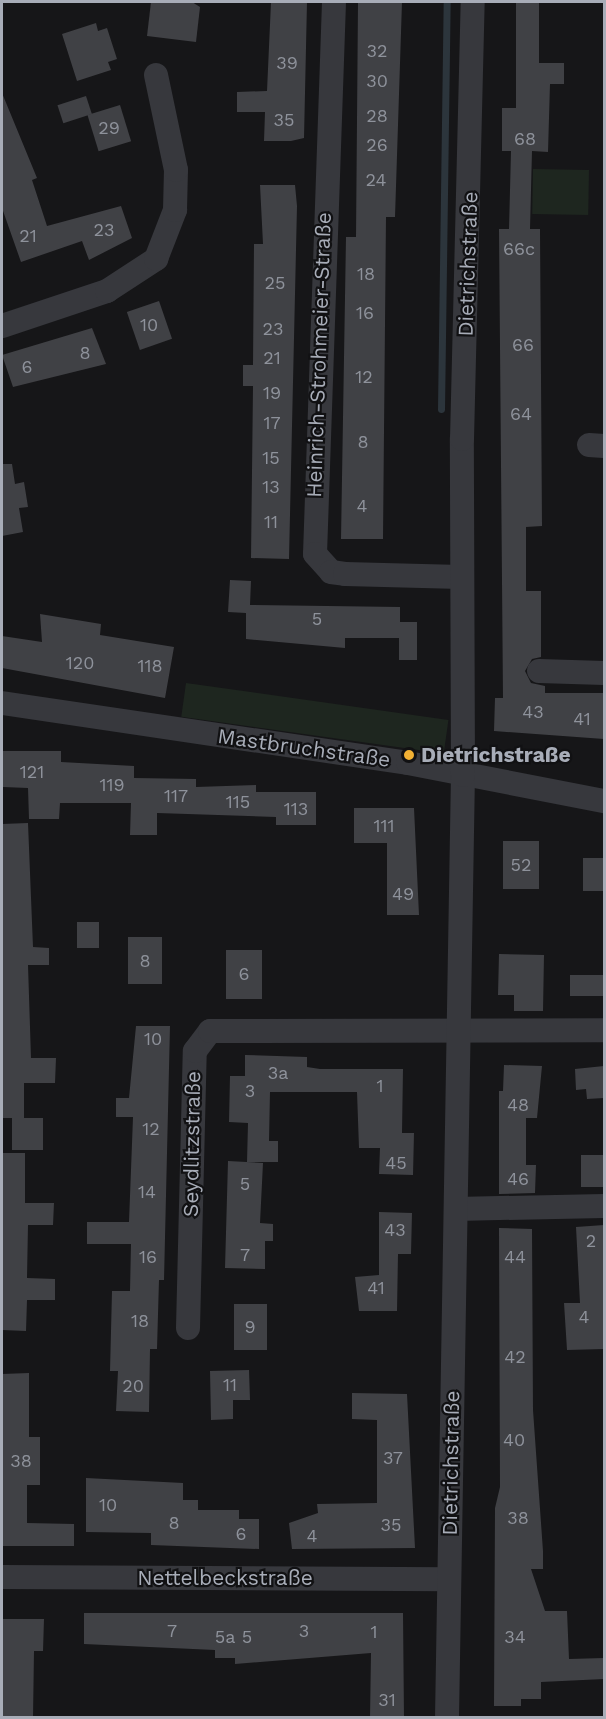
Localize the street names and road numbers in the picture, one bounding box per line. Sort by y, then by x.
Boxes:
street label: Dietrichstraße [453,191,483,337]
street label: Heinrich-Strohmeier-Straße [301,212,337,498]
street label: Mastbruchstraße [216,723,392,773]
street label: Seydlitzstraße [178,1071,206,1217]
street label: Dietrichstraße [437,1390,465,1536]
street label: Nettelbeckstraße [137,1565,313,1591]

